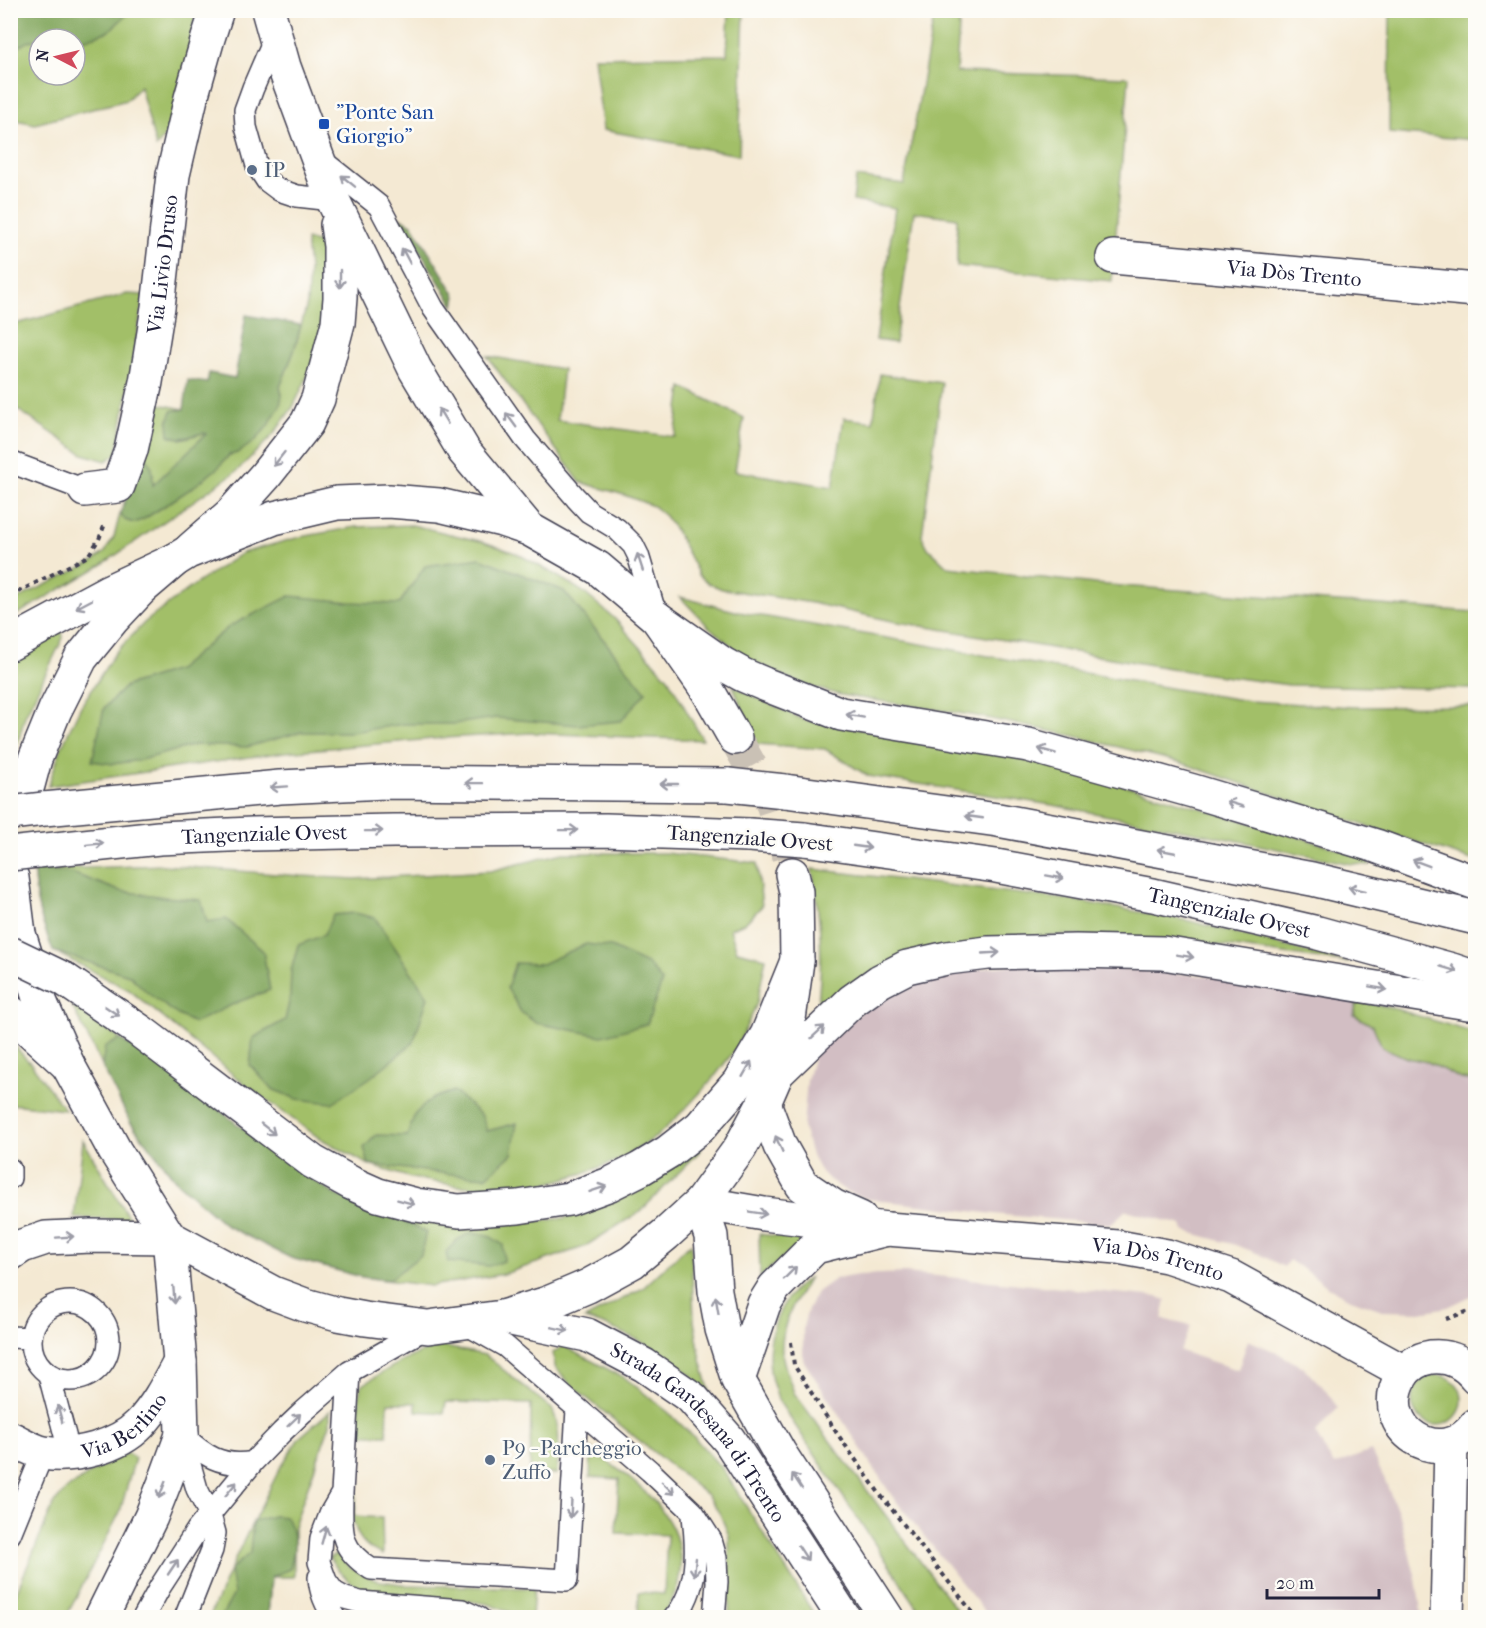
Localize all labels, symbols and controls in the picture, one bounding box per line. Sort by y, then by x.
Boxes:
north arrow [27,27,87,87]
text: N [32,47,53,62]
place label: "Ponte San Giorgio" [336,100,434,148]
marker: "Ponte San Giorgio" [317,117,331,131]
place label: IP [264,158,285,182]
marker: IP [245,163,259,177]
one-way arrow [340,175,356,188]
street label: Via Livio Druso [142,194,183,336]
one-way arrow [400,248,411,266]
street label: Via Dòs Trento [1225,255,1363,292]
one-way arrow [334,268,346,288]
one-way arrow [436,408,448,425]
one-way arrow [505,412,518,428]
one-way arrow [272,451,285,467]
one-way arrow [634,553,645,572]
one-way arrow [76,599,94,610]
one-way arrow [846,710,866,721]
one-way arrow [1038,744,1057,756]
one-way arrow [465,777,485,789]
one-way arrow [660,779,680,790]
one-way arrow [270,782,290,793]
one-way arrow [1226,798,1245,809]
one-way arrow [965,811,985,822]
street label: Tangenziale Ovest [181,820,348,849]
street label: Tangenziale Ovest [666,820,834,856]
one-way arrow [558,824,578,836]
one-way arrow [363,826,383,837]
one-way arrow [85,839,105,850]
one-way arrow [852,842,871,853]
one-way arrow [1157,846,1176,857]
one-way arrow [1412,856,1431,867]
one-way arrow [1044,872,1064,883]
street label: Tangenziale Ovest [1146,882,1314,943]
one-way arrow [1348,883,1367,895]
one-way arrow [980,947,1000,958]
one-way arrow [1175,951,1195,962]
one-way arrow [1439,964,1458,975]
one-way arrow [1367,982,1387,993]
one-way arrow [104,1005,121,1018]
one-way arrow [811,1025,826,1039]
one-way arrow [741,1061,753,1078]
one-way arrow [260,1122,276,1135]
one-way arrow [773,1135,784,1154]
one-way arrow [588,1182,606,1193]
one-way arrow [396,1196,415,1208]
one-way arrow [748,1207,768,1218]
one-way arrow [55,1231,75,1242]
street label: Via Dòs Trento [1090,1233,1227,1286]
one-way arrow [783,1265,797,1280]
one-way arrow [169,1284,180,1304]
one-way arrow [712,1296,723,1315]
one-way arrow [549,1324,569,1335]
street label: Strada Gardesana di Trento [606,1337,791,1527]
street label: Via Berlino [78,1389,172,1464]
one-way arrow [54,1405,65,1424]
one-way arrow [286,1413,301,1428]
place label: P9 - Parcheggio Zuffo [502,1436,642,1484]
marker: P9 - Parcheggio Zuffo [483,1453,497,1467]
one-way arrow [791,1473,803,1490]
one-way arrow [156,1480,167,1499]
one-way arrow [225,1481,238,1497]
one-way arrow [661,1481,676,1496]
one-way arrow [565,1499,576,1519]
one-way arrow [318,1526,330,1545]
one-way arrow [798,1544,810,1561]
one-way arrow [689,1557,700,1577]
one-way arrow [167,1559,179,1576]
scale bar [1267,1562,1380,1600]
text: 20 m [1276,1573,1314,1594]

